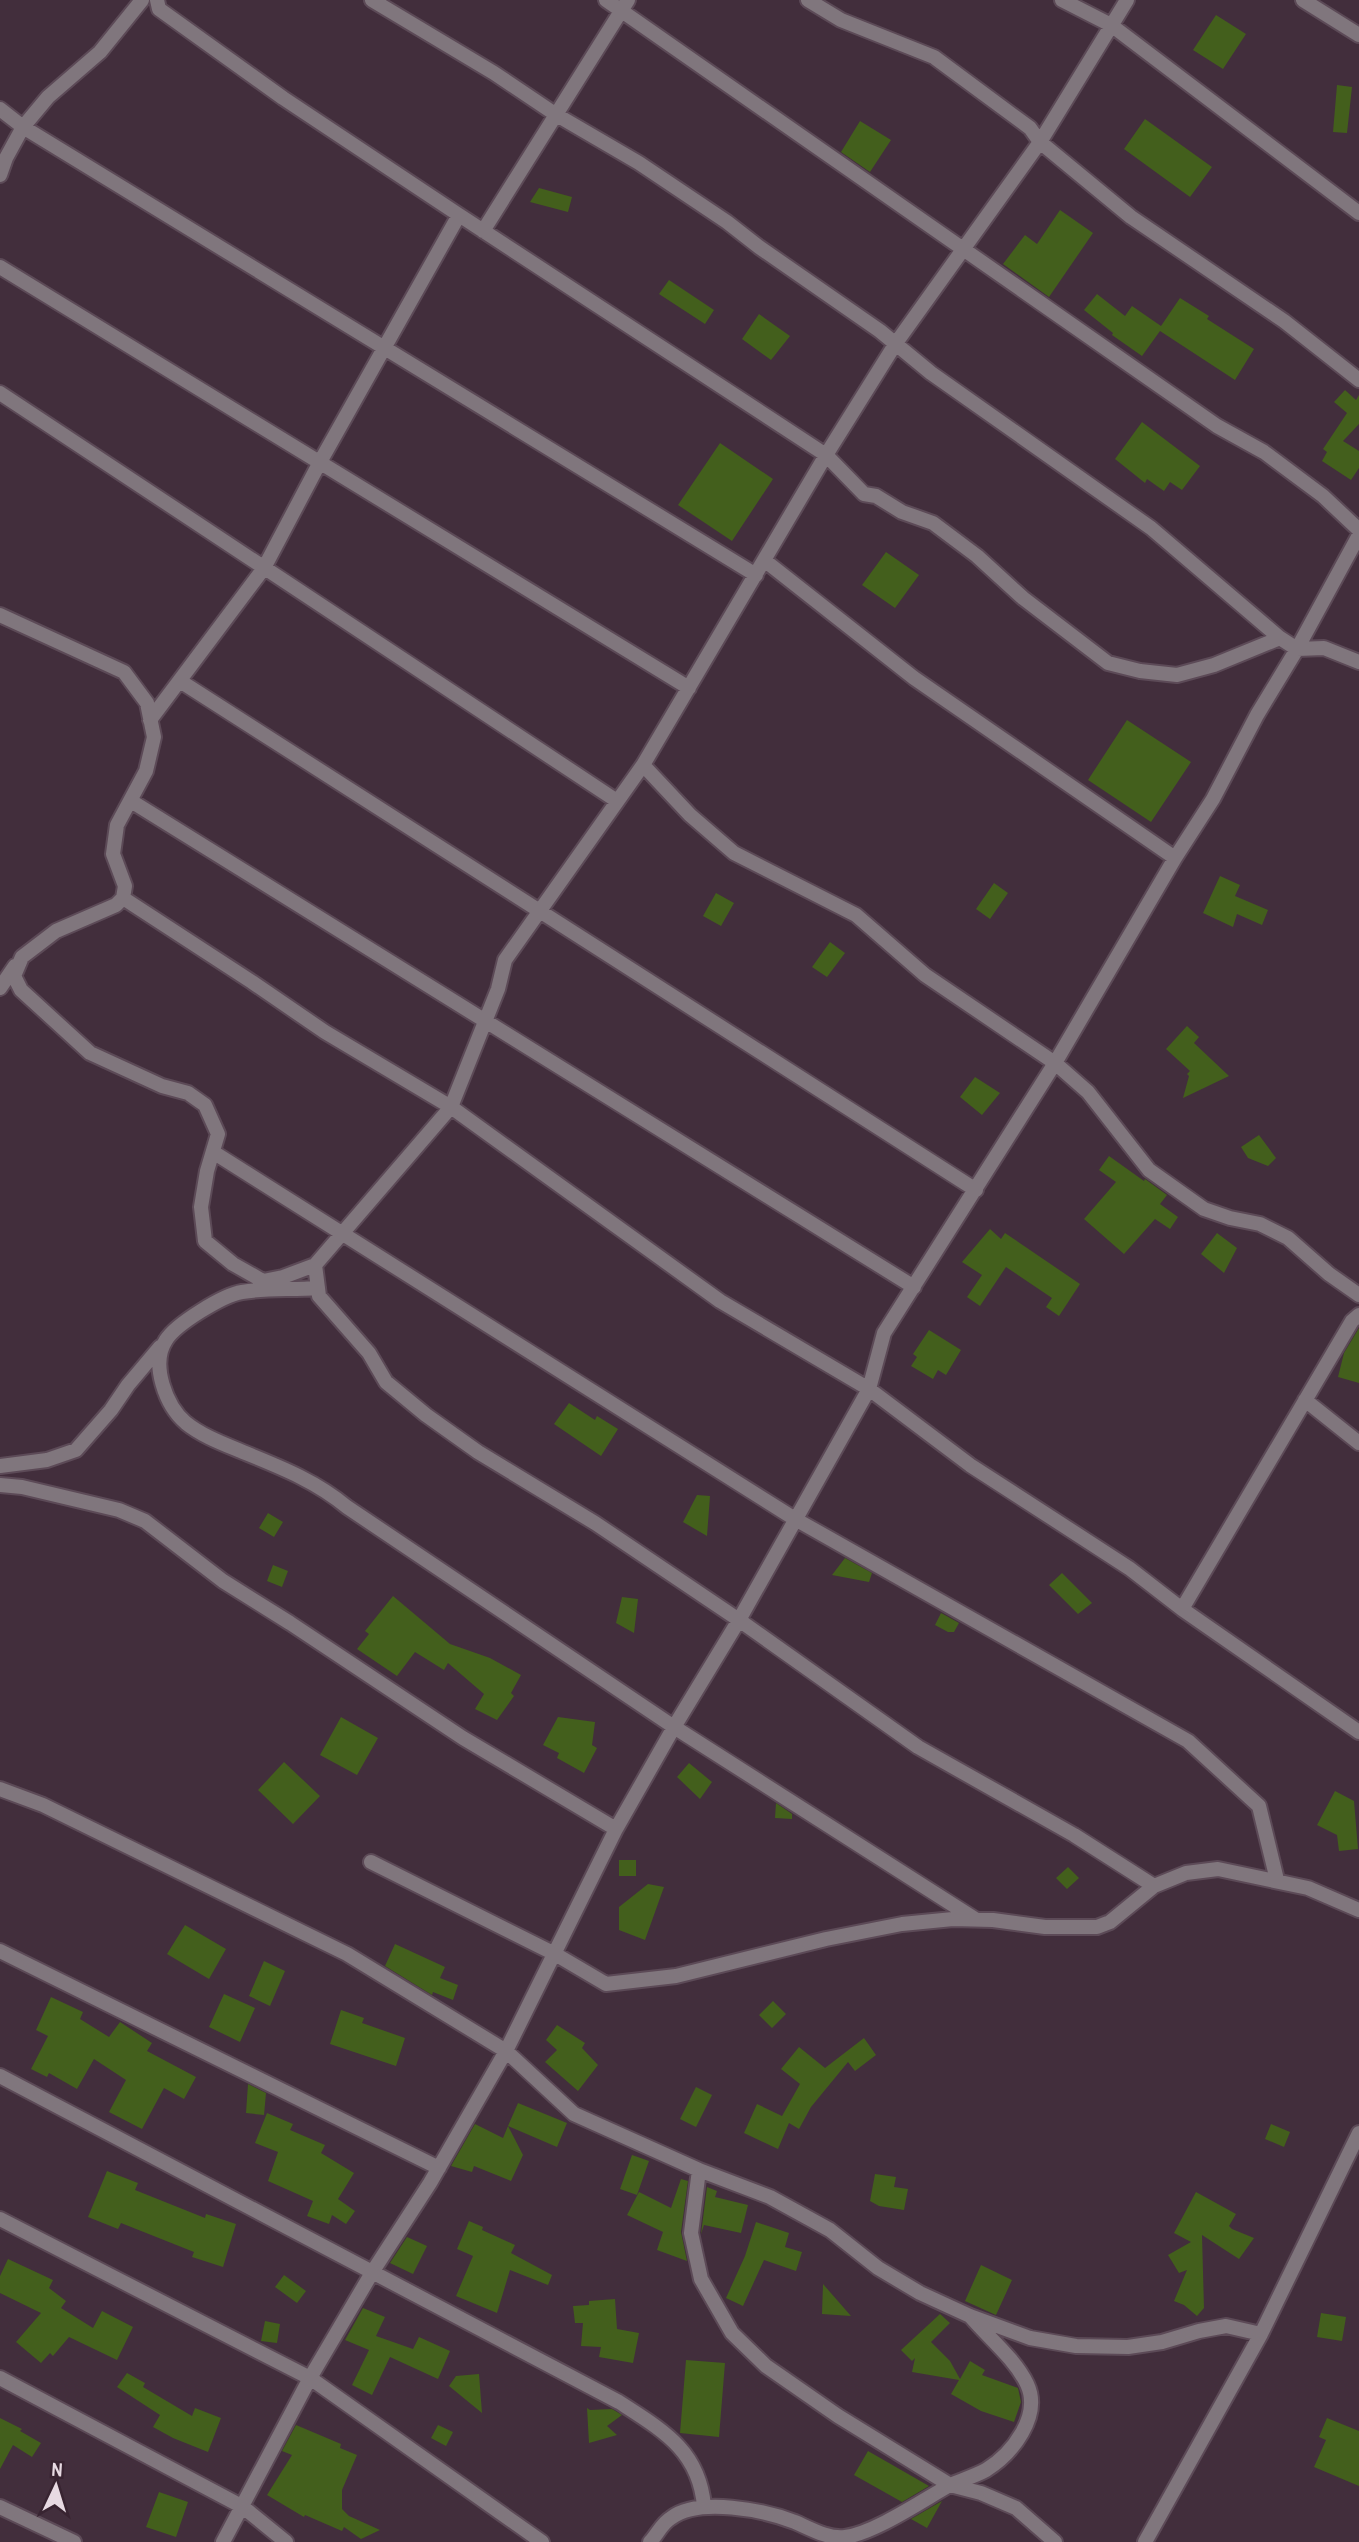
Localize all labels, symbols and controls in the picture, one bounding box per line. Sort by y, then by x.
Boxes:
north arrow [21,2451,91,2521]
text: N [51,2456,64,2482]

